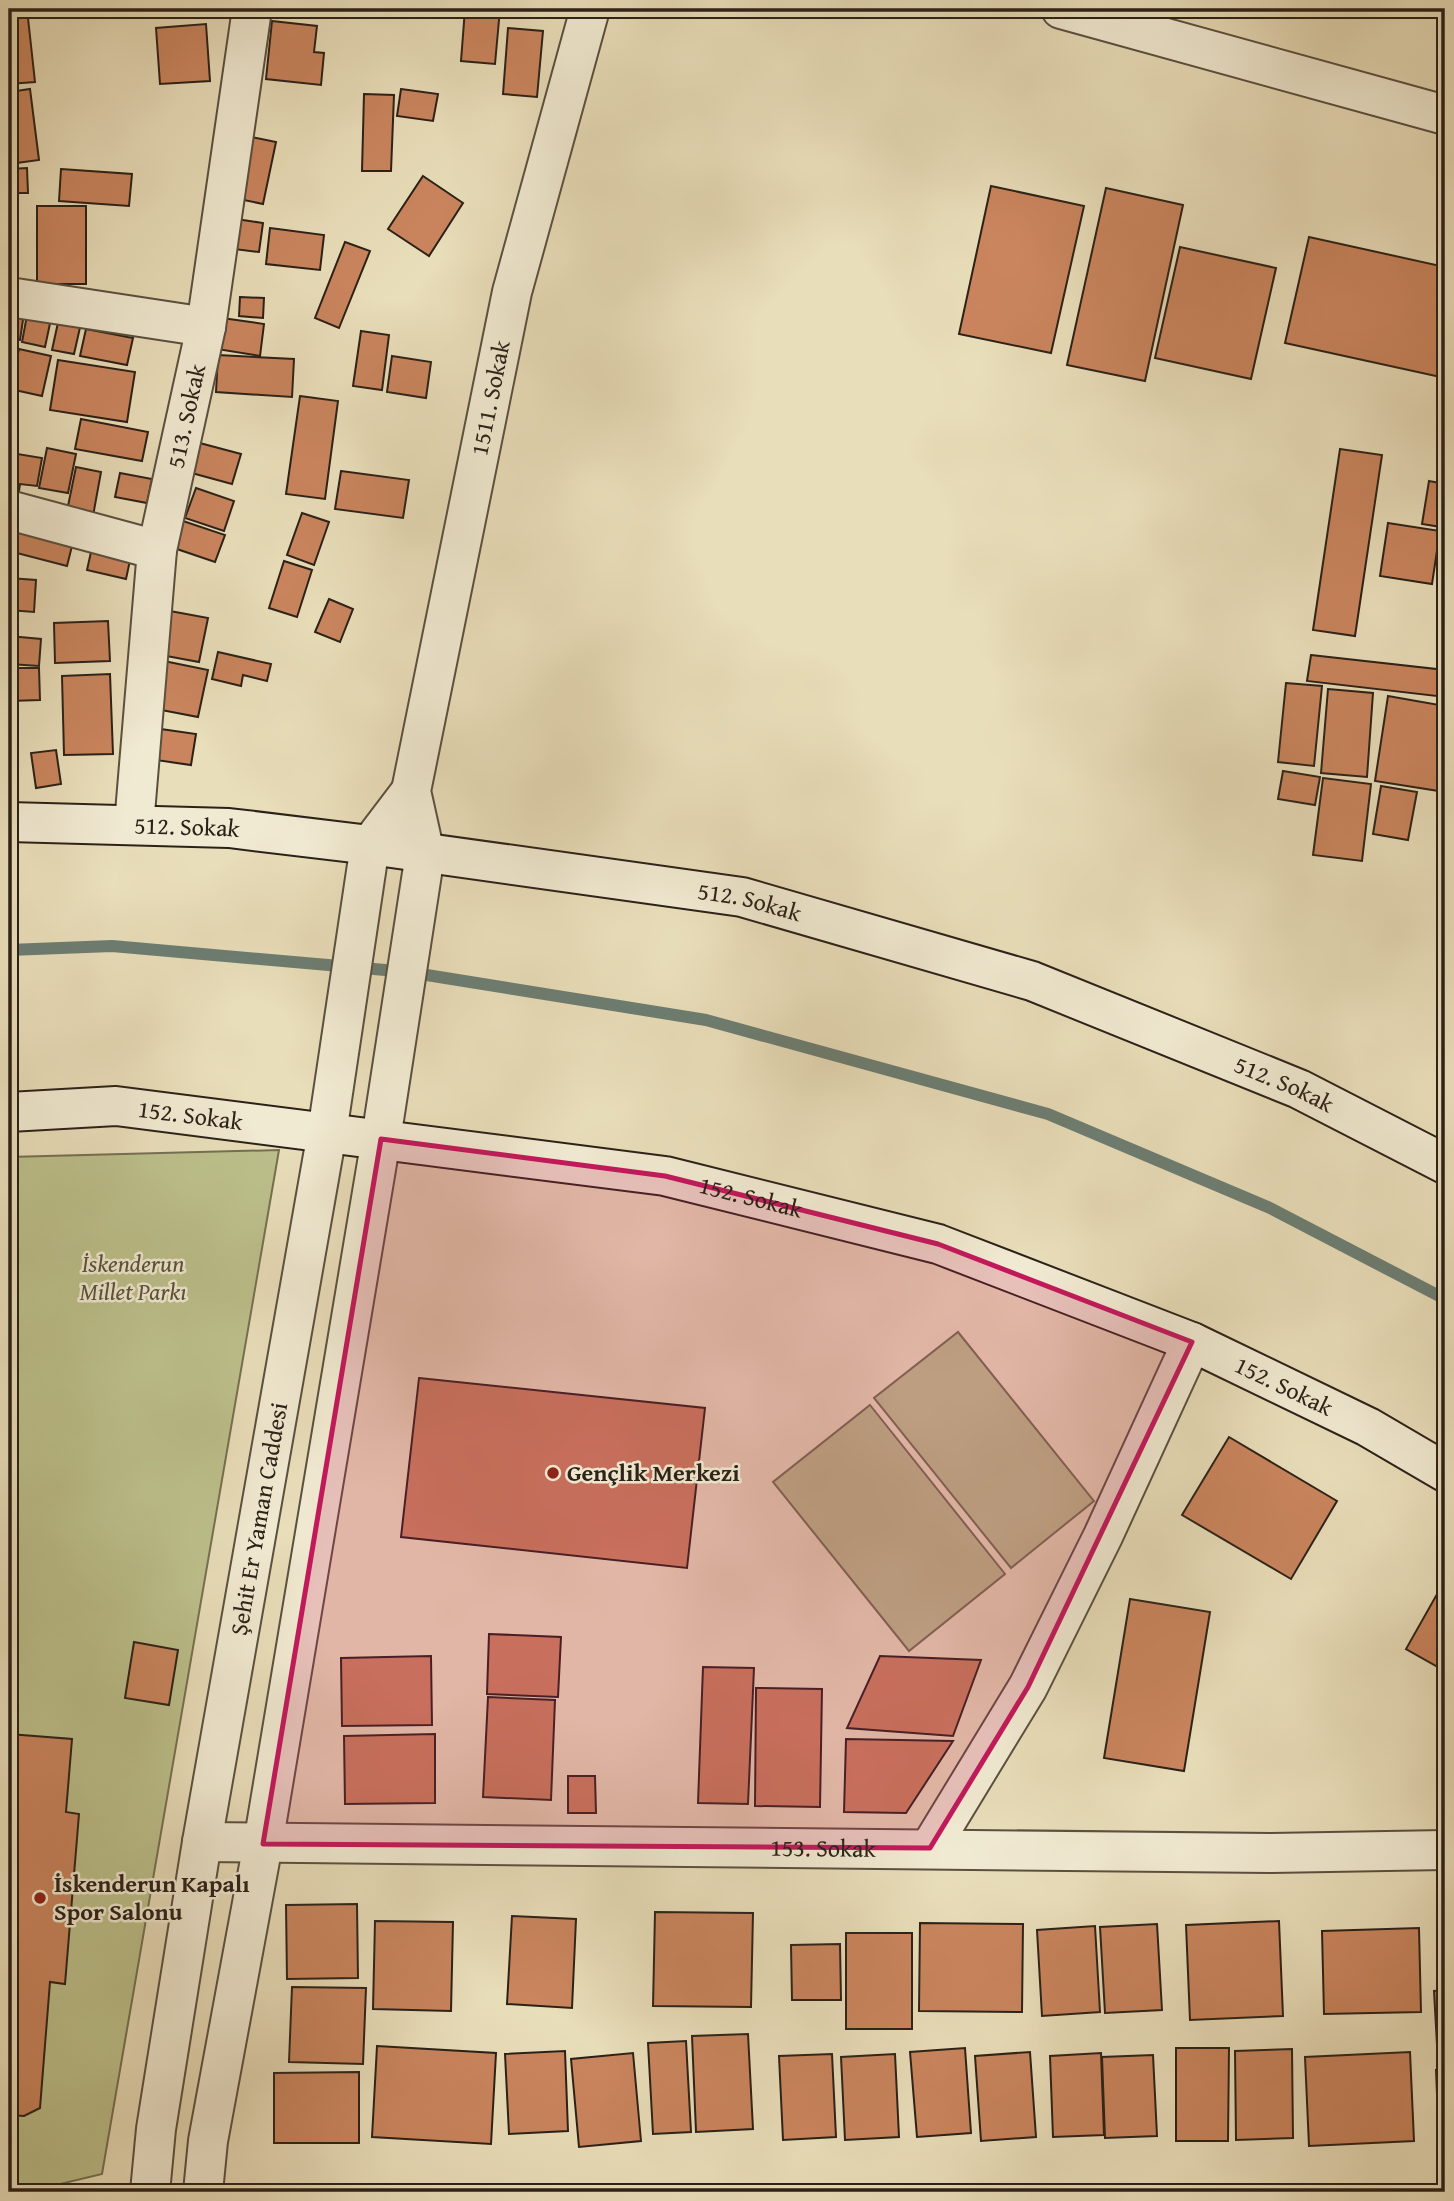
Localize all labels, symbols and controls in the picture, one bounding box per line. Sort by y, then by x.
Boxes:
street label: 1511. Sokak [461,336,519,459]
street label: 513. Sokak [158,360,215,471]
street label: 512. Sokak [134,807,243,846]
street label: 512. Sokak [696,873,806,931]
street label: 512. Sokak [1229,1047,1341,1121]
street label: 152. Sokak [136,1091,246,1139]
street label: 152. Sokak [695,1167,807,1227]
park label: İskenderun Millet Parkı [80,1246,186,1309]
street label: 152. Sokak [1229,1347,1340,1425]
street label: Şehit Er Yaman Caddesi [221,1399,296,1638]
place label: Gençlik Merkezi [567,1455,740,1490]
marker: Gençlik Merkezi [545,1465,561,1481]
street label: 153. Sokak [770,1830,877,1866]
place label: İskenderun Kapalı Spor Salonu [54,1866,250,1929]
marker: İskenderun Kapalı Spor Salonu [32,1890,48,1906]

